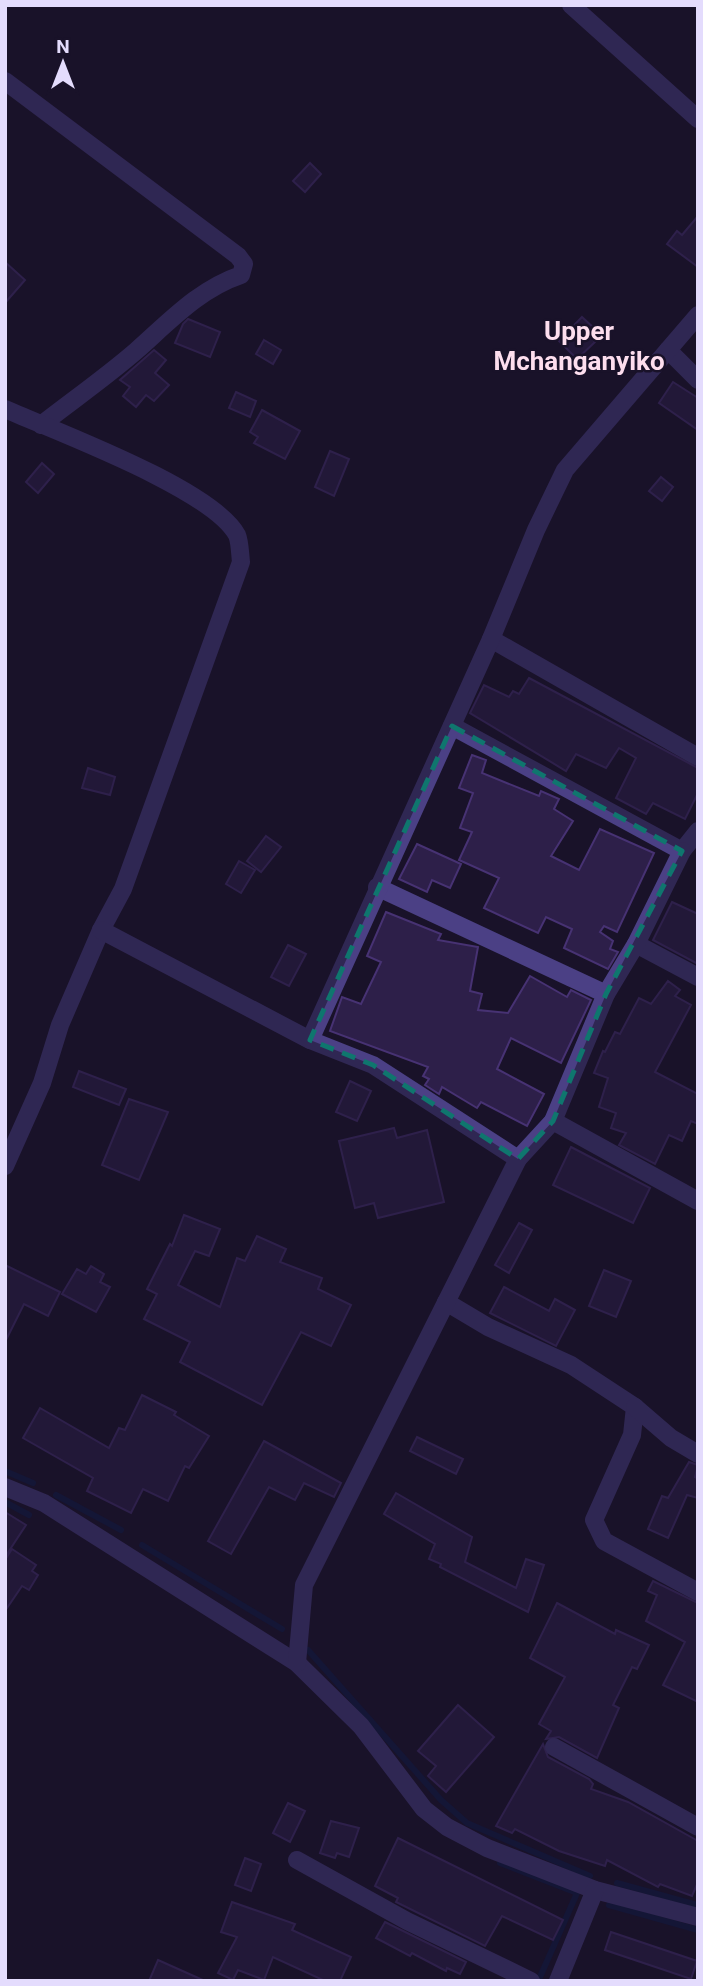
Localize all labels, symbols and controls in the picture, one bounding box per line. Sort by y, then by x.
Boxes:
north arrow [28,28,98,98]
text: N [56,35,70,58]
district label: Upper Mchanganyiko [493,316,665,376]

